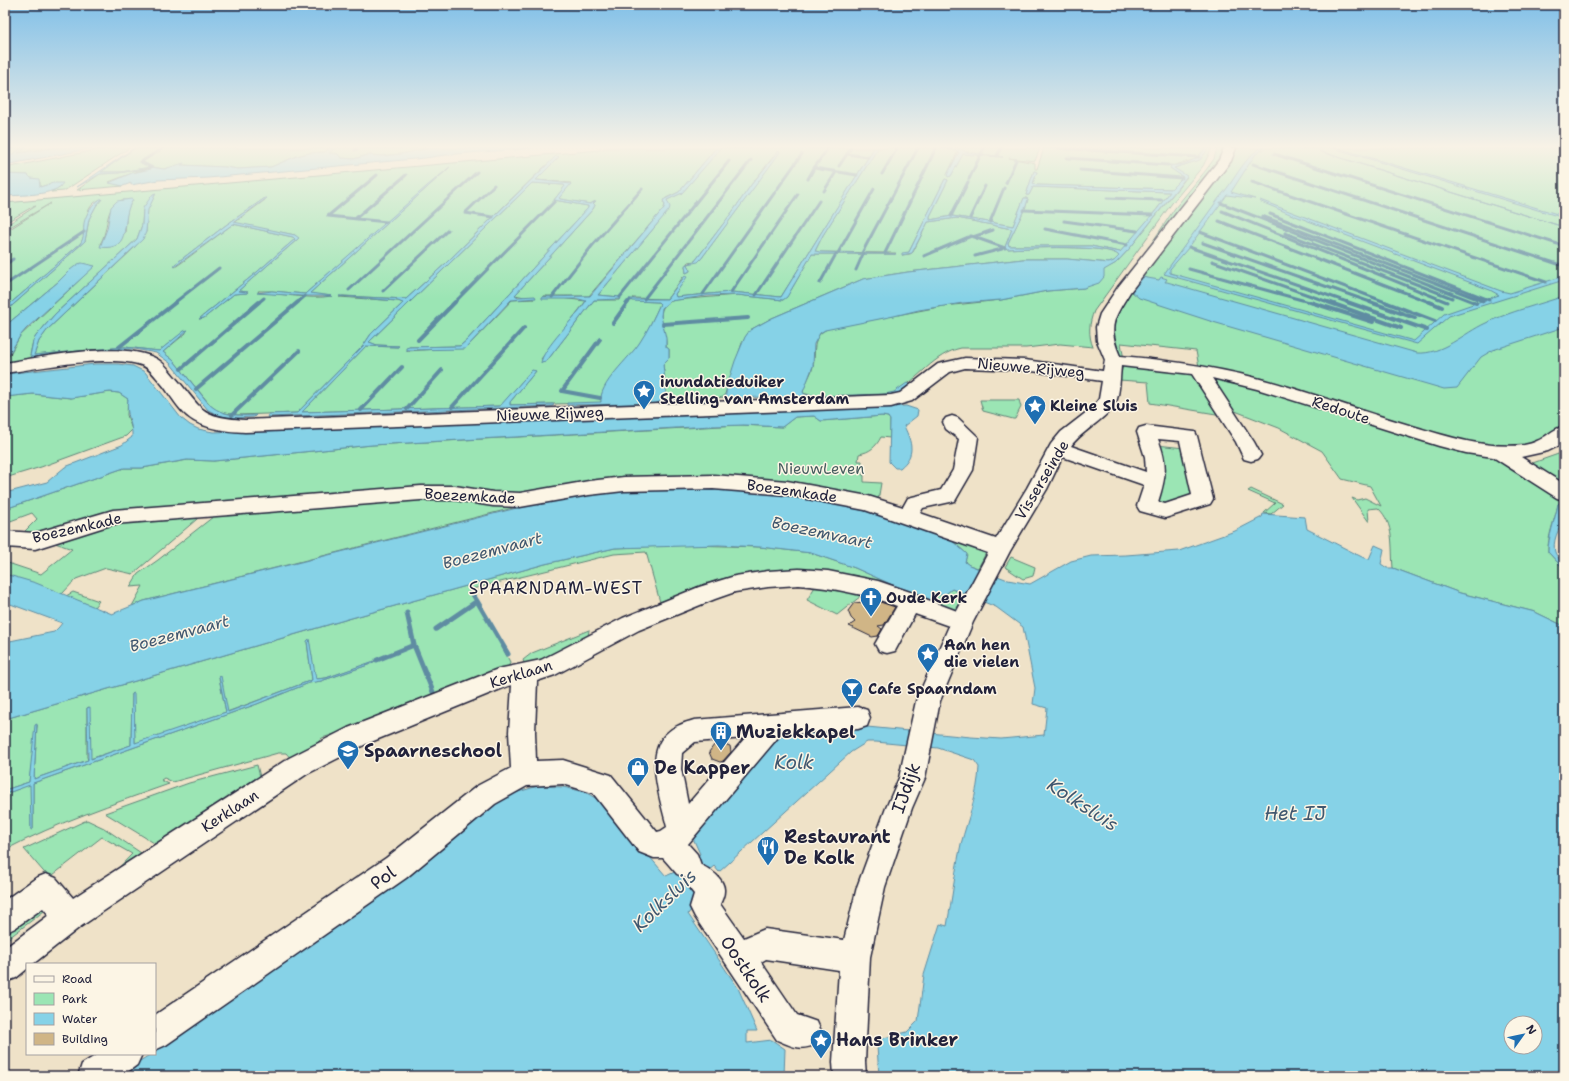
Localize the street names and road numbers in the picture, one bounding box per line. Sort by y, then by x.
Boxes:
street label: Nieuwe Rijweg [976,353,1086,383]
street label: Redoute [1309,391,1373,429]
street label: Nieuwe Rijweg [496,402,604,426]
street label: Visserseinde [1010,436,1074,524]
street label: Boezemkade [745,475,839,507]
street label: Boezemkade [424,484,516,508]
street label: Boezemkade [30,508,124,548]
street label: Kerklaan [487,655,555,693]
street label: IJdijk [886,759,926,817]
street label: Kerklaan [198,785,262,837]
street label: Pol [365,860,401,895]
street label: Oostkolk [715,931,777,1007]

